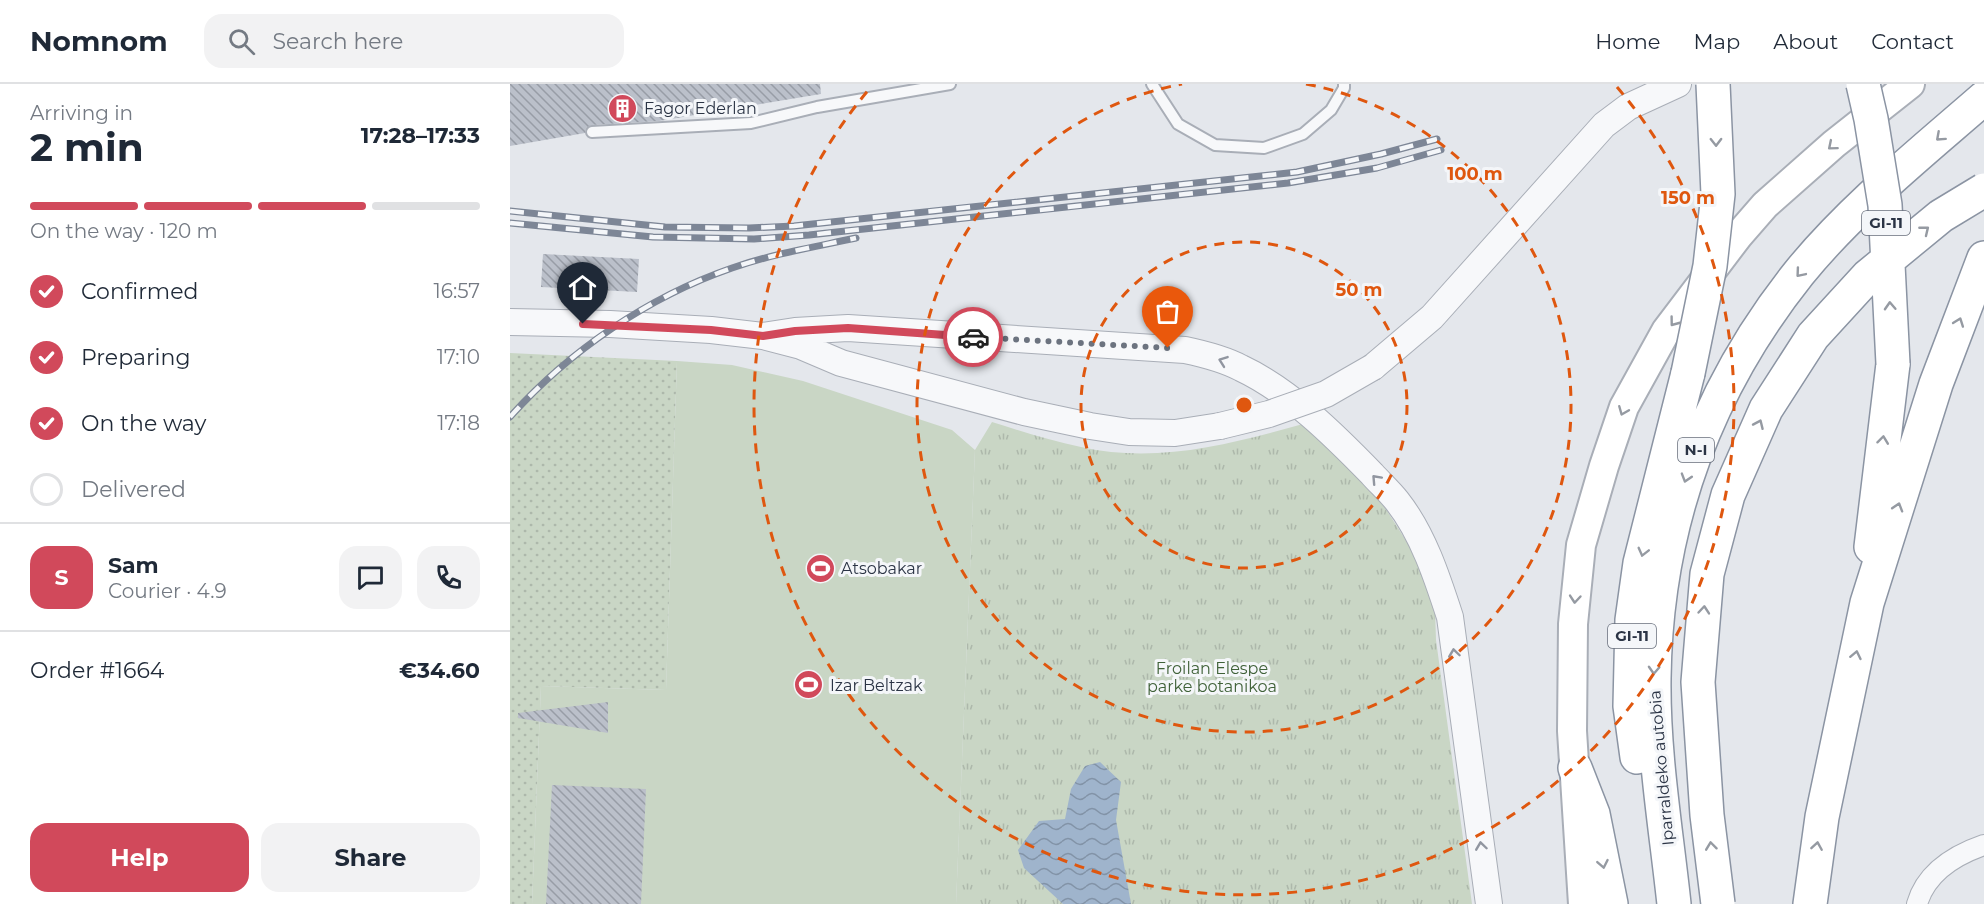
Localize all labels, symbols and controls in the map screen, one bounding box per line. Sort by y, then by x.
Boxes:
search box [204,14,624,68]
text: Nomnom [30,24,168,58]
icon: search [225,25,258,58]
text: Search here [273,28,403,55]
text: Home [1595,29,1660,54]
text: Map [1693,29,1740,54]
text: About [1773,29,1838,54]
text: Contact [1871,29,1954,54]
building icon: Fagor Ederlan [607,92,639,124]
place label: Fagor Ederlan [644,99,757,118]
text: Arriving in [30,101,133,125]
text: 17:28–17:33 [361,122,480,149]
text: 2 min [30,123,144,171]
one-way arrow [1936,130,1947,141]
one-way arrow [1710,138,1723,147]
one-way arrow [1828,139,1839,150]
text: 100 m [1447,163,1503,185]
text: 150 m [1661,187,1715,209]
road number: GI-11 [1862,211,1910,235]
text: On the way · 120 m [30,219,218,243]
one-way arrow [1918,226,1929,237]
pin [557,262,608,324]
one-way arrow [1797,266,1808,277]
icon: home [566,271,599,304]
icon: check [30,275,63,308]
text: Confirmed [81,278,198,305]
text: 16:57 [434,279,480,303]
text: 50 m [1336,279,1382,301]
pin [1142,286,1193,348]
icon: bag [1151,295,1184,328]
one-way arrow [1883,301,1896,310]
courier [943,307,1003,367]
one-way arrow [1670,315,1681,326]
one-way arrow [1951,317,1964,328]
icon: car [957,321,990,354]
icon: check [30,341,63,374]
text: Preparing [81,344,190,371]
text: 17:10 [437,345,480,369]
one-way arrow [1218,355,1229,368]
centre of rings [1234,395,1254,415]
one-way arrow [1618,405,1630,416]
icon: check [30,407,63,440]
text: On the way [81,410,206,437]
text: 17:18 [437,411,480,435]
one-way arrow [1752,420,1764,431]
one-way arrow [1876,436,1889,445]
road number: N-I [1678,438,1714,462]
one-way arrow [1681,473,1693,483]
one-way arrow [1372,475,1383,485]
text: Delivered [81,476,186,503]
one-way arrow [1891,502,1903,513]
button: chat [339,546,402,609]
button: phone [417,546,480,609]
one-way arrow [1638,547,1651,557]
text: Sam [108,552,159,579]
sports icon: Atsobakar [804,552,836,584]
place label: Atsobakar [841,559,922,578]
text: S [54,564,69,591]
text: Courier · 4.9 [108,579,227,603]
one-way arrow [1569,595,1582,604]
one-way arrow [1697,605,1710,614]
road number: GI-11 [1608,624,1656,648]
one-way arrow [1449,648,1461,657]
one-way arrow [1848,650,1861,660]
text: Order #1664 [30,657,164,684]
text: €34.60 [399,657,480,684]
park label: Froilan Elespe parke botanikoa [1147,659,1277,696]
one-way arrow [1648,666,1661,675]
sports icon: Izar Beltzak [793,669,825,701]
place label: Izar Beltzak [830,676,923,695]
street label: Iparraldeko autobia [1645,690,1678,846]
button: Help [30,823,249,892]
button: Share [261,823,480,892]
one-way arrow [1475,841,1487,851]
one-way arrow [1705,841,1718,851]
one-way arrow [1811,841,1823,851]
one-way arrow [1595,859,1608,869]

